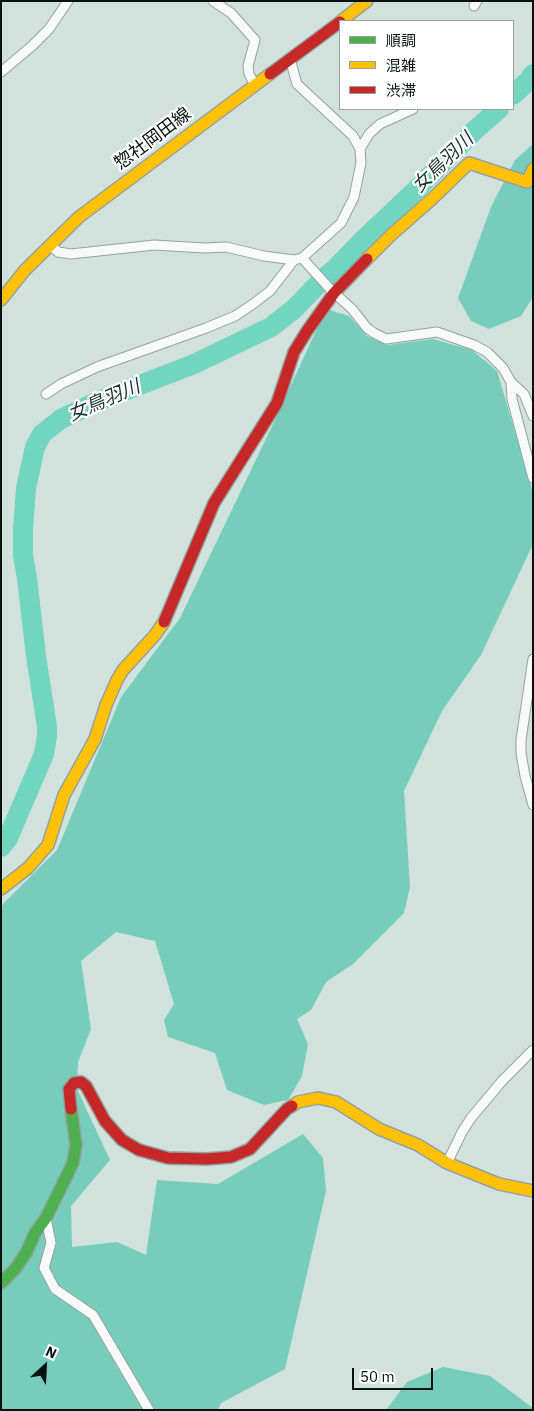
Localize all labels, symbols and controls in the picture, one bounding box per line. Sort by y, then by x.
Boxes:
legend [339,20,514,110]
text: 順調 [386,31,416,50]
text: 混雑 [386,56,416,75]
text: 渋滞 [386,81,416,100]
street label: 惣社岡田線 [111,103,195,175]
water label: 女鳥羽川 [408,128,478,198]
water label: 女鳥羽川 [65,376,143,426]
north arrow [20,1341,70,1391]
text: N [43,1342,60,1363]
scale bar [354,1358,435,1390]
text: 50 m [360,1367,395,1386]

